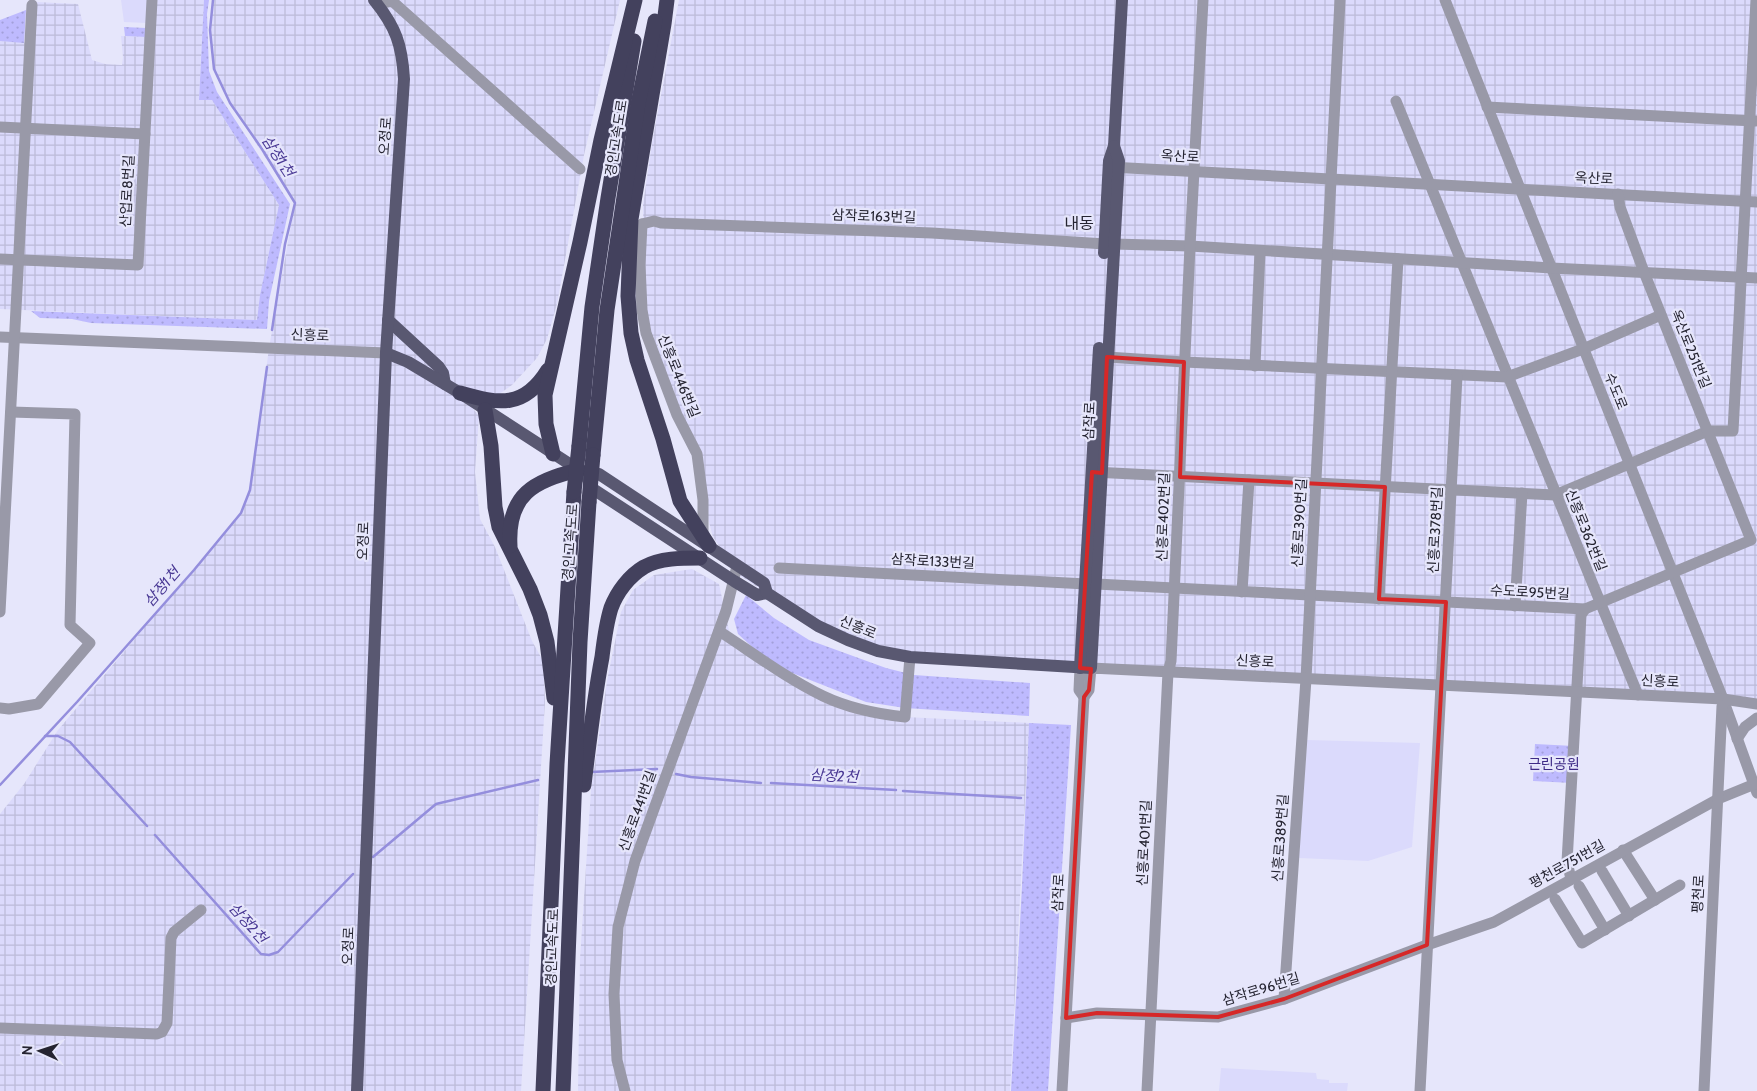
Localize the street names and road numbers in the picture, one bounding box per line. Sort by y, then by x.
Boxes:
street label: 경인고속도로 [601,98,631,178]
street label: 오정로 [375,116,395,156]
street label: 옥산로 [1160,146,1200,166]
street label: 산업로8번길 [116,154,138,228]
street label: 옥산로 [1574,168,1614,188]
street label: 삼작로163번길 [831,206,917,226]
street label: 옥산로251번길 [1667,307,1715,391]
street label: 신흥로 [290,325,330,345]
street label: 신흥로446번길 [654,332,704,420]
street label: 수도로 [1600,370,1632,412]
street label: 삼작로 [1079,401,1099,441]
street label: 신흥로402번길 [1152,472,1174,562]
street label: 신흥로390번길 [1288,478,1310,568]
street label: 신흥로378번길 [1424,486,1446,574]
street label: 신흥로362번길 [1561,486,1611,574]
street label: 경인고속도로 [558,503,582,581]
street label: 오정로 [353,521,373,561]
street label: 삼작로133번길 [891,550,975,572]
street label: 수도로95번길 [1490,581,1570,603]
street label: 신흥로 [837,611,879,643]
street label: 신흥로 [1235,651,1275,671]
street label: 신흥로 [1640,671,1680,691]
street label: 신흥로441번길 [614,768,660,854]
street label: 신흥로389번길 [1268,793,1292,883]
street label: 신흥로401번길 [1133,799,1155,887]
street label: 평천로751번길 [1526,836,1608,892]
street label: 삼작로 [1048,873,1068,913]
street label: 평천로 [1688,874,1708,914]
street label: 경인고속도로 [542,908,562,986]
street label: 오정로 [338,926,358,966]
street label: 삼작로96번길 [1220,969,1302,1009]

